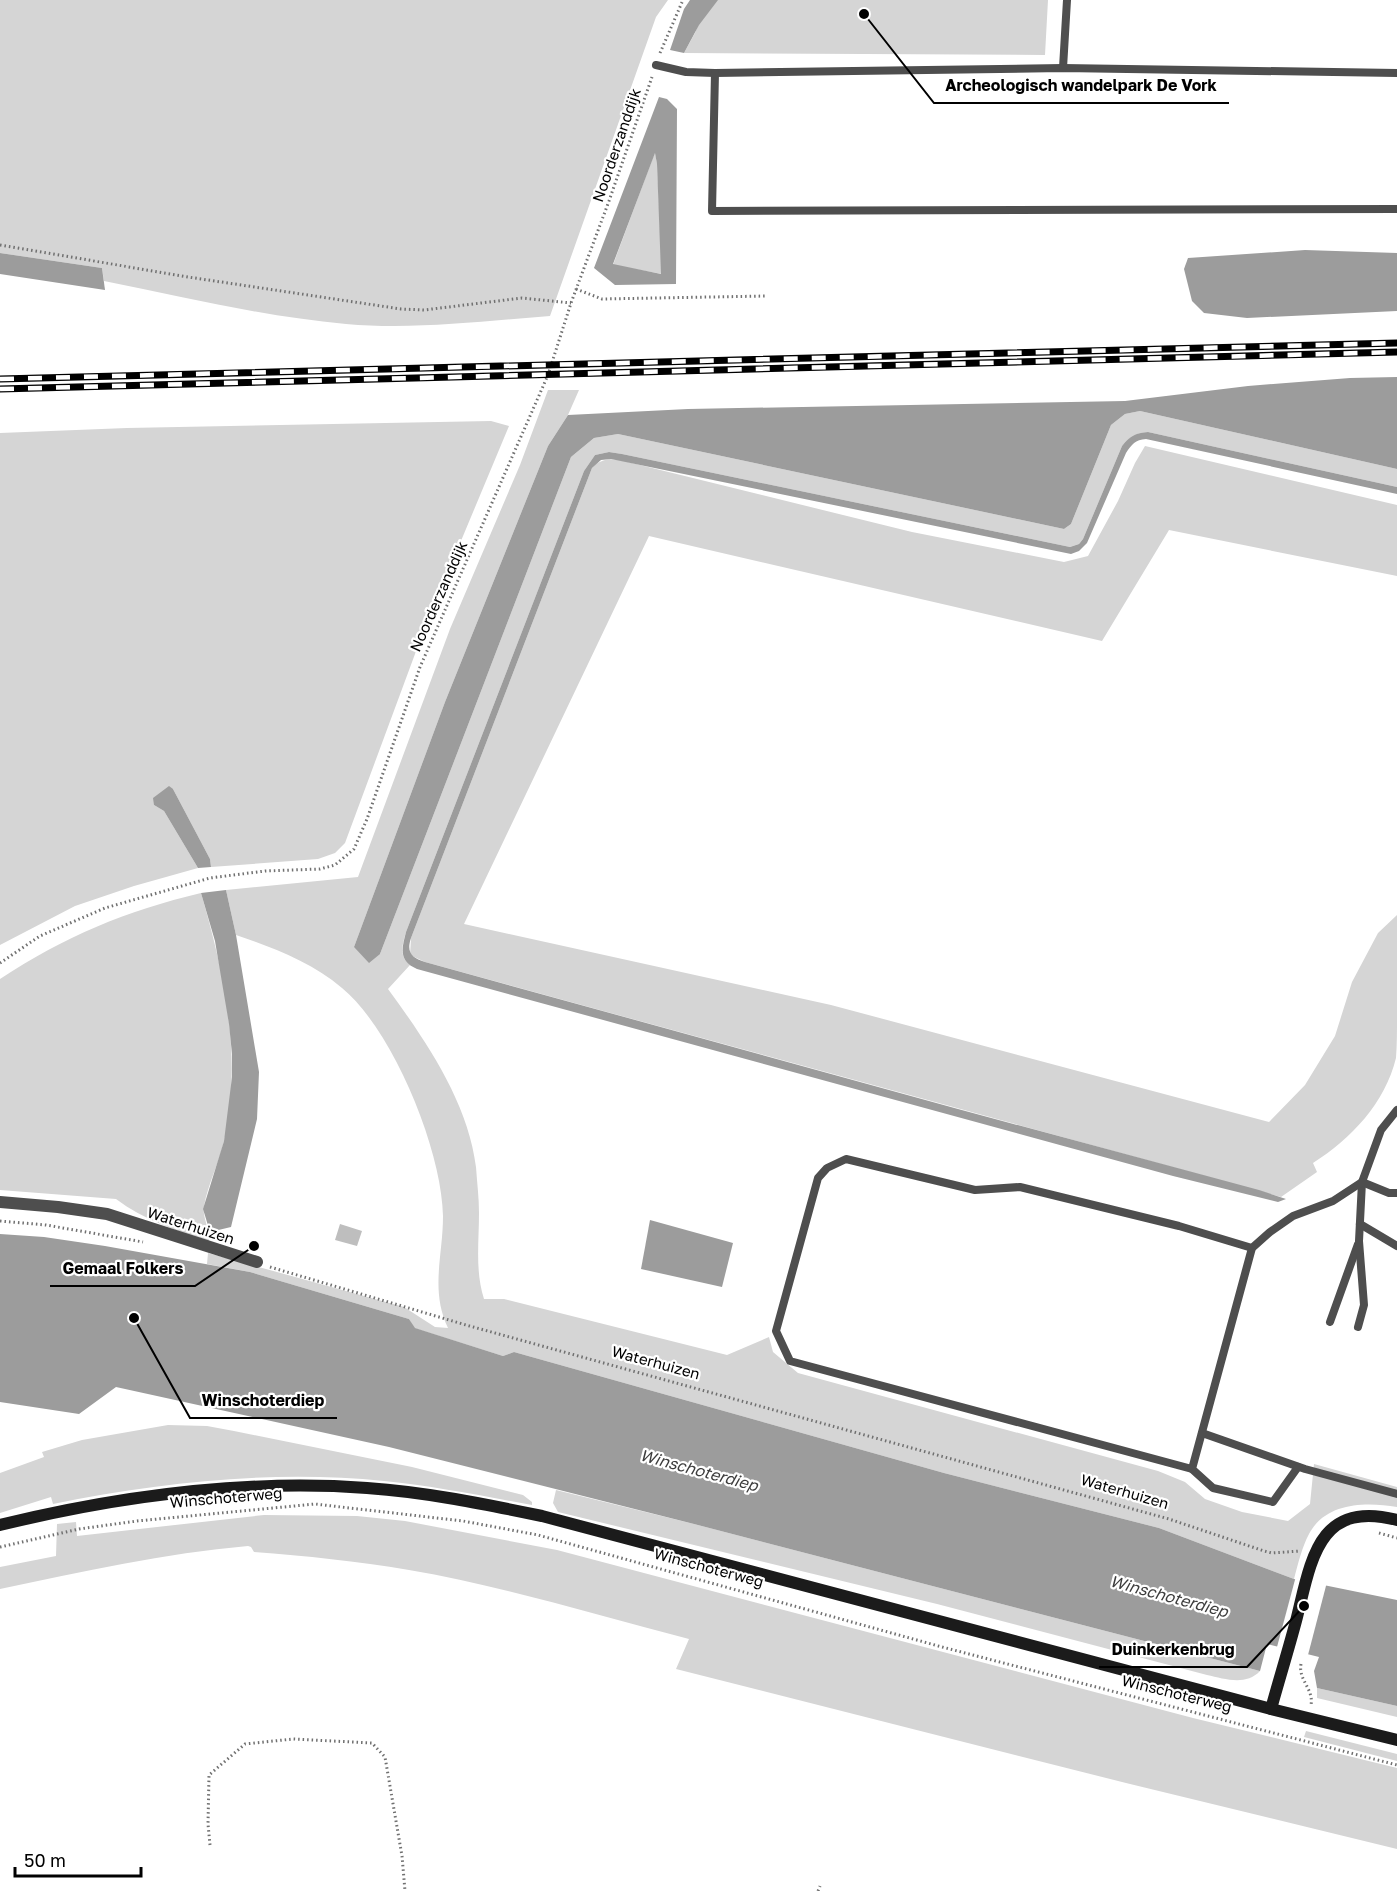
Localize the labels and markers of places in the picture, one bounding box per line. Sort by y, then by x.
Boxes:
callout: Archeologisch wandelpark De Vork [934,69,1229,103]
callout: Gemaal Folkers [50,1252,195,1286]
callout: Winschoterdiep [190,1384,337,1418]
callout: Duinkerkenbrug [1099,1633,1247,1667]

